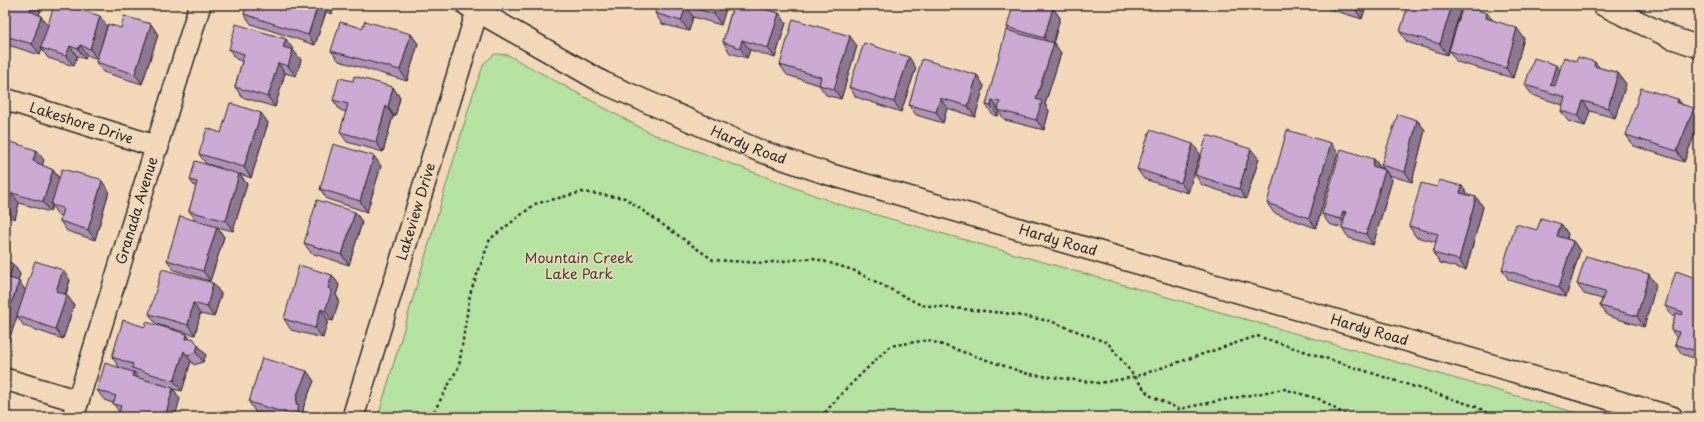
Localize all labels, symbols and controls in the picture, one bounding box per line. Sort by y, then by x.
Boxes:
street label: Lakeshore Drive [27,96,136,149]
street label: Hardy Road [707,120,789,169]
street label: Granada Avenue [110,154,163,267]
street label: Lakeview Drive [391,160,440,263]
street label: Hardy Road [1017,218,1100,261]
park label: Mountain Creek Lake Park [524,247,634,284]
street label: Hardy Road [1328,308,1411,351]

